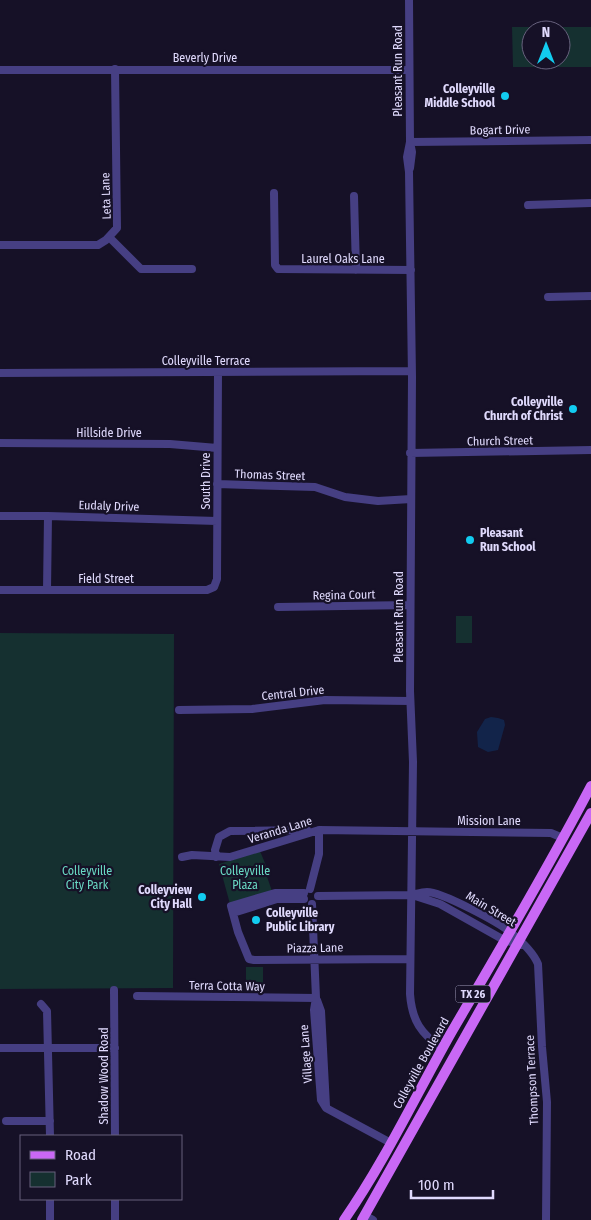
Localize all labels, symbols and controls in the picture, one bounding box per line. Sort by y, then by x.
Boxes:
north arrow [521,20,571,70]
text: N [542,24,550,41]
street label: Pleasant Run Road [391,25,405,117]
street label: Beverly Drive [173,51,237,65]
place label: Colleyville Middle School [425,82,496,110]
marker: Colleyville Middle School [499,90,511,102]
street label: Bogart Drive [470,122,530,138]
street label: Leta Lane [98,172,114,220]
street label: Laurel Oaks Lane [301,252,385,266]
street label: Colleyville Terrace [162,354,250,368]
place label: Colleyville Church of Christ [484,395,564,423]
marker: Colleyville Church of Christ [567,403,579,415]
street label: Hillside Drive [76,426,142,440]
street label: Church Street [467,433,533,449]
street label: South Drive [199,452,213,510]
street label: Thomas Street [234,467,306,483]
street label: Eudaly Drive [79,498,140,514]
place label: Pleasant Run School [480,526,536,554]
marker: Pleasant Run School [464,534,476,546]
street label: Pleasant Run Road [392,571,406,663]
street label: Field Street [78,572,134,586]
street label: Regina Court [313,587,375,603]
street label: Central Drive [261,683,325,703]
street label: Veranda Lane [246,814,314,846]
street label: Mission Lane [457,814,521,828]
park label: Colleyville City Park [62,864,112,892]
park label: Colleyville Plaza [220,864,270,892]
place label: Colleyview City Hall [138,883,193,911]
street label: Main Street [463,889,519,929]
marker: Colleyview City Hall [196,891,208,903]
place label: Colleyville Public Library [266,906,335,934]
marker: Colleyville Public Library [250,914,262,926]
street label: Piazza Lane [287,941,343,955]
street label: Terra Cotta Way [189,978,266,994]
road number: TX 26 [456,986,490,1002]
street label: Colleyville Boulevard [390,1015,452,1111]
street label: Village Lane [297,1024,315,1084]
street label: Shadow Wood Road [97,1027,111,1125]
street label: Thompson Terrace [523,1035,541,1125]
legend [20,1135,182,1200]
text: Road [65,1146,96,1164]
scale bar [411,1168,494,1200]
text: Park [65,1171,92,1189]
text: 100 m [418,1176,455,1194]

